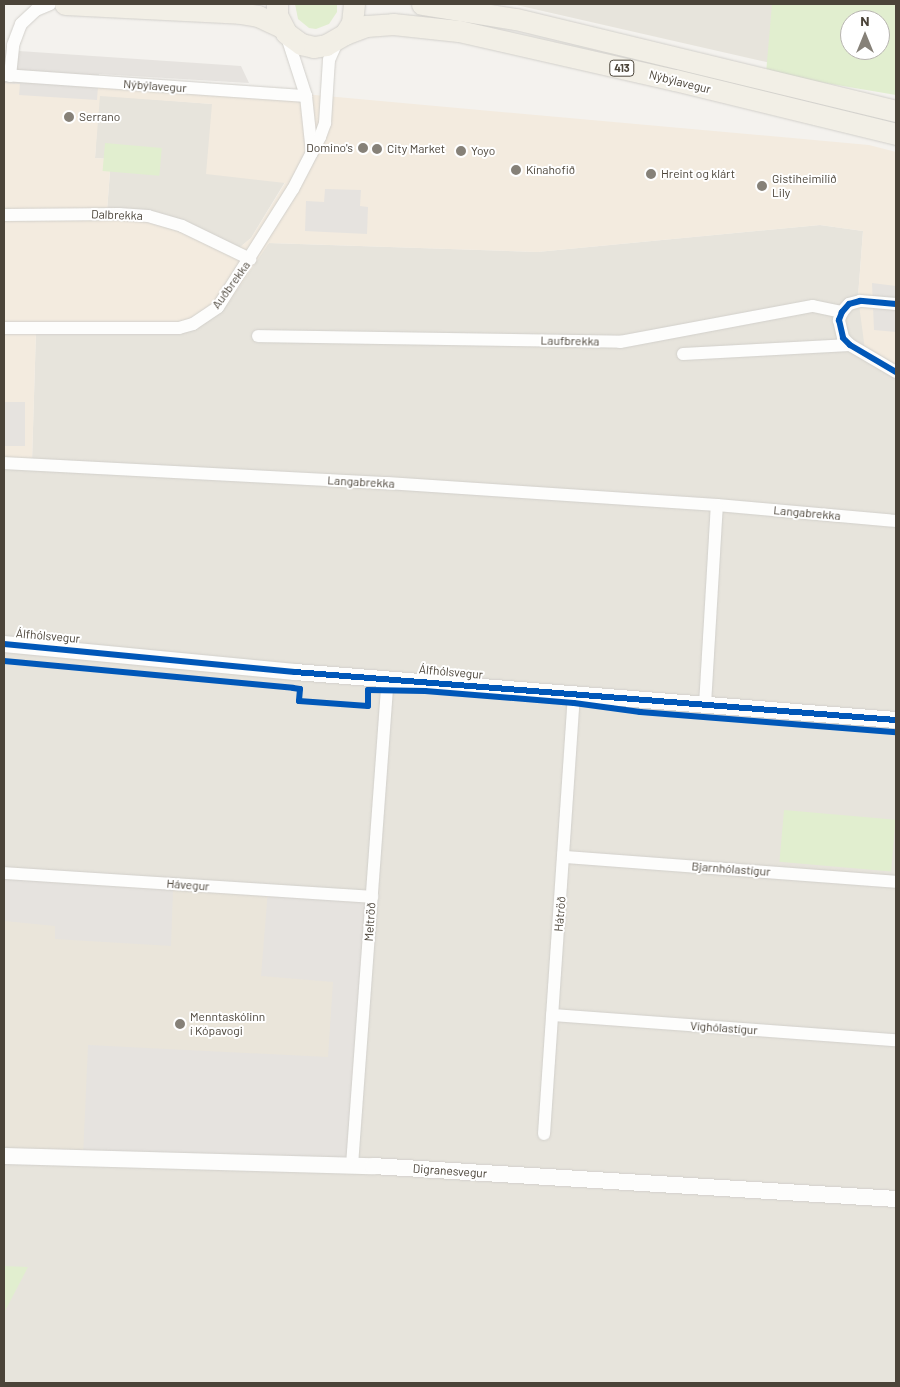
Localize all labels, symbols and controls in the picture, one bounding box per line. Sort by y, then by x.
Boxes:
north arrow [840,10,890,60]
text: N [860,12,870,29]
road number: 413 [608,59,636,76]
street label: Nýbýlavegur [647,67,713,97]
street label: Nýbýlavegur [123,77,187,95]
place label: Serrano [79,110,120,124]
marker: Serrano [63,111,75,123]
place label: Domino's [306,141,353,155]
marker: Domino's [357,142,369,154]
place label: City Market [387,142,445,156]
marker: City Market [371,143,383,155]
place label: Yoyo [471,144,495,158]
marker: Yoyo [455,145,467,157]
place label: Kínahofið [526,163,575,177]
marker: Kínahofið [510,164,522,176]
place label: Hreint og klárt [661,167,735,181]
marker: Hreint og klárt [645,168,657,180]
place label: Gistiheimilið Lily [772,172,837,200]
marker: Gistiheimilið Lily [756,180,768,192]
street label: Dalbrekka [91,207,143,223]
street label: Auðbrekka [209,258,253,312]
street label: Laufbrekka [540,333,600,349]
street label: Langabrekka [327,473,395,491]
street label: Langabrekka [773,503,841,523]
street label: Álfhólsvegur [15,626,81,646]
street label: Álfhólsvegur [418,662,484,682]
street label: Bjarnhólastígur [691,859,771,879]
street label: Hávegur [166,876,210,894]
street label: Hátröð [551,896,569,932]
street label: Meltröð [361,902,379,942]
place label: Menntaskólinn í Kópavogi [190,1010,265,1038]
marker: Menntaskólinn í Kópavogi [174,1018,186,1030]
street label: Víghólastígur [690,1018,758,1038]
street label: Digranesvegur [412,1161,488,1181]

